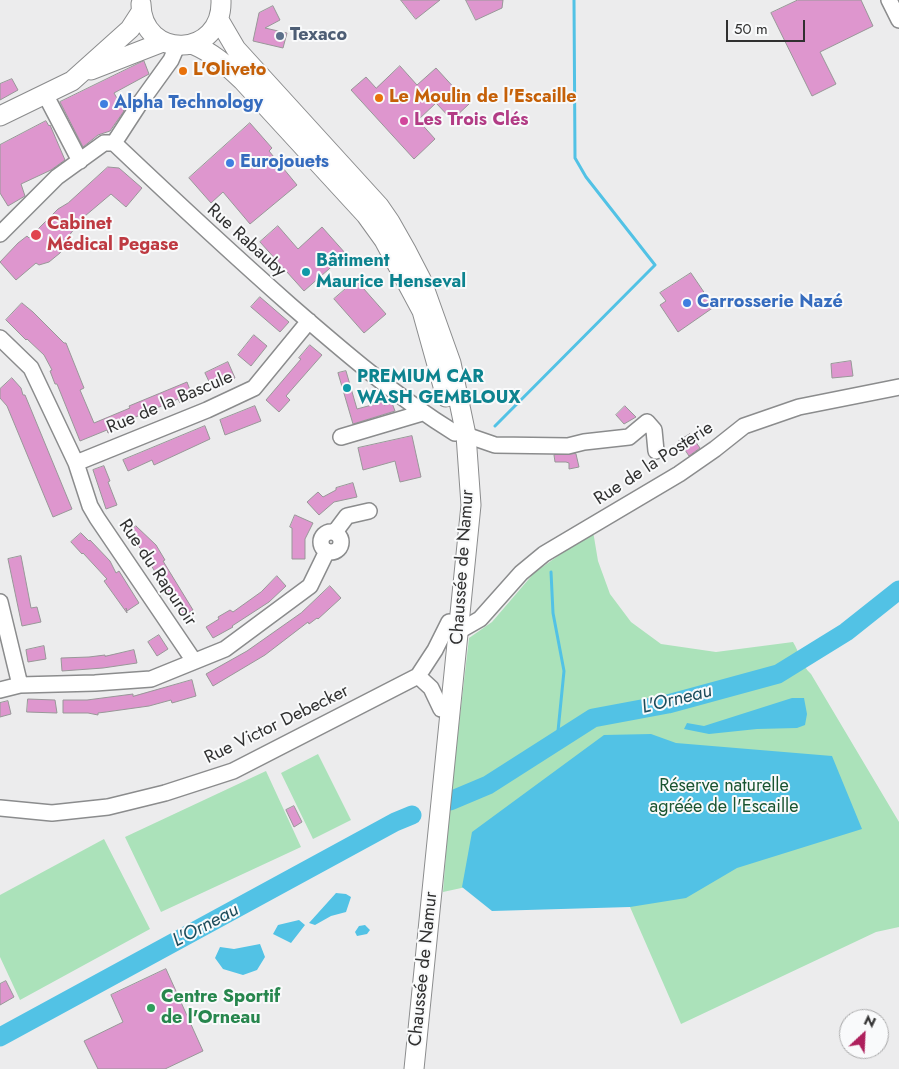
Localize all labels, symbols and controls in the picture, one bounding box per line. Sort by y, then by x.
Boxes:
scale bar [729,10,808,42]
text: 50 m [734,18,768,40]
place label: Texaco [290,25,347,47]
marker: Texaco [274,30,286,42]
place label: L'Oliveto [193,60,266,82]
marker: L'Oliveto [177,65,189,77]
place label: Le Moulin de l'Escaille [389,87,577,109]
marker: Le Moulin de l'Escaille [373,92,385,104]
place label: Alpha Technology [114,93,263,115]
marker: Alpha Technology [98,98,110,110]
place label: Les Trois Clés [414,110,528,132]
marker: Les Trois Clés [398,115,410,127]
place label: Eurojouets [240,152,329,174]
marker: Eurojouets [224,157,236,169]
street label: Rue Rabauby [202,200,290,282]
place label: Cabinet Médical Pegase [47,214,178,256]
marker: Cabinet Médical Pegase [29,228,43,242]
place label: Bâtiment Maurice Henseval [316,251,466,294]
marker: Bâtiment Maurice Henseval [300,266,312,278]
place label: Carrosserie Nazé [697,292,843,314]
marker: Carrosserie Nazé [681,297,693,309]
street label: Rue de la Bascule [104,367,236,439]
place label: PREMIUM CAR WASH GEMBLOUX [357,367,521,409]
marker: PREMIUM CAR WASH GEMBLOUX [341,382,353,394]
street label: Rue de la Posterie [590,418,718,510]
street label: Chaussée de Namur [447,489,479,645]
street label: Rue du Rapuroir [113,515,201,631]
water label: L'Orneau [640,680,714,720]
street label: Rue Victor Debecker [201,681,353,769]
park label: Réserve naturelle agréée de l'Escaille [650,776,798,819]
street label: Chaussée de Namur [405,891,443,1047]
water label: L'Orneau [169,899,243,953]
place label: Centre Sportif de l'Orneau [161,987,280,1030]
marker: Centre Sportif de l'Orneau [145,1002,157,1014]
north arrow [839,1009,889,1059]
text: N [861,1010,879,1033]

